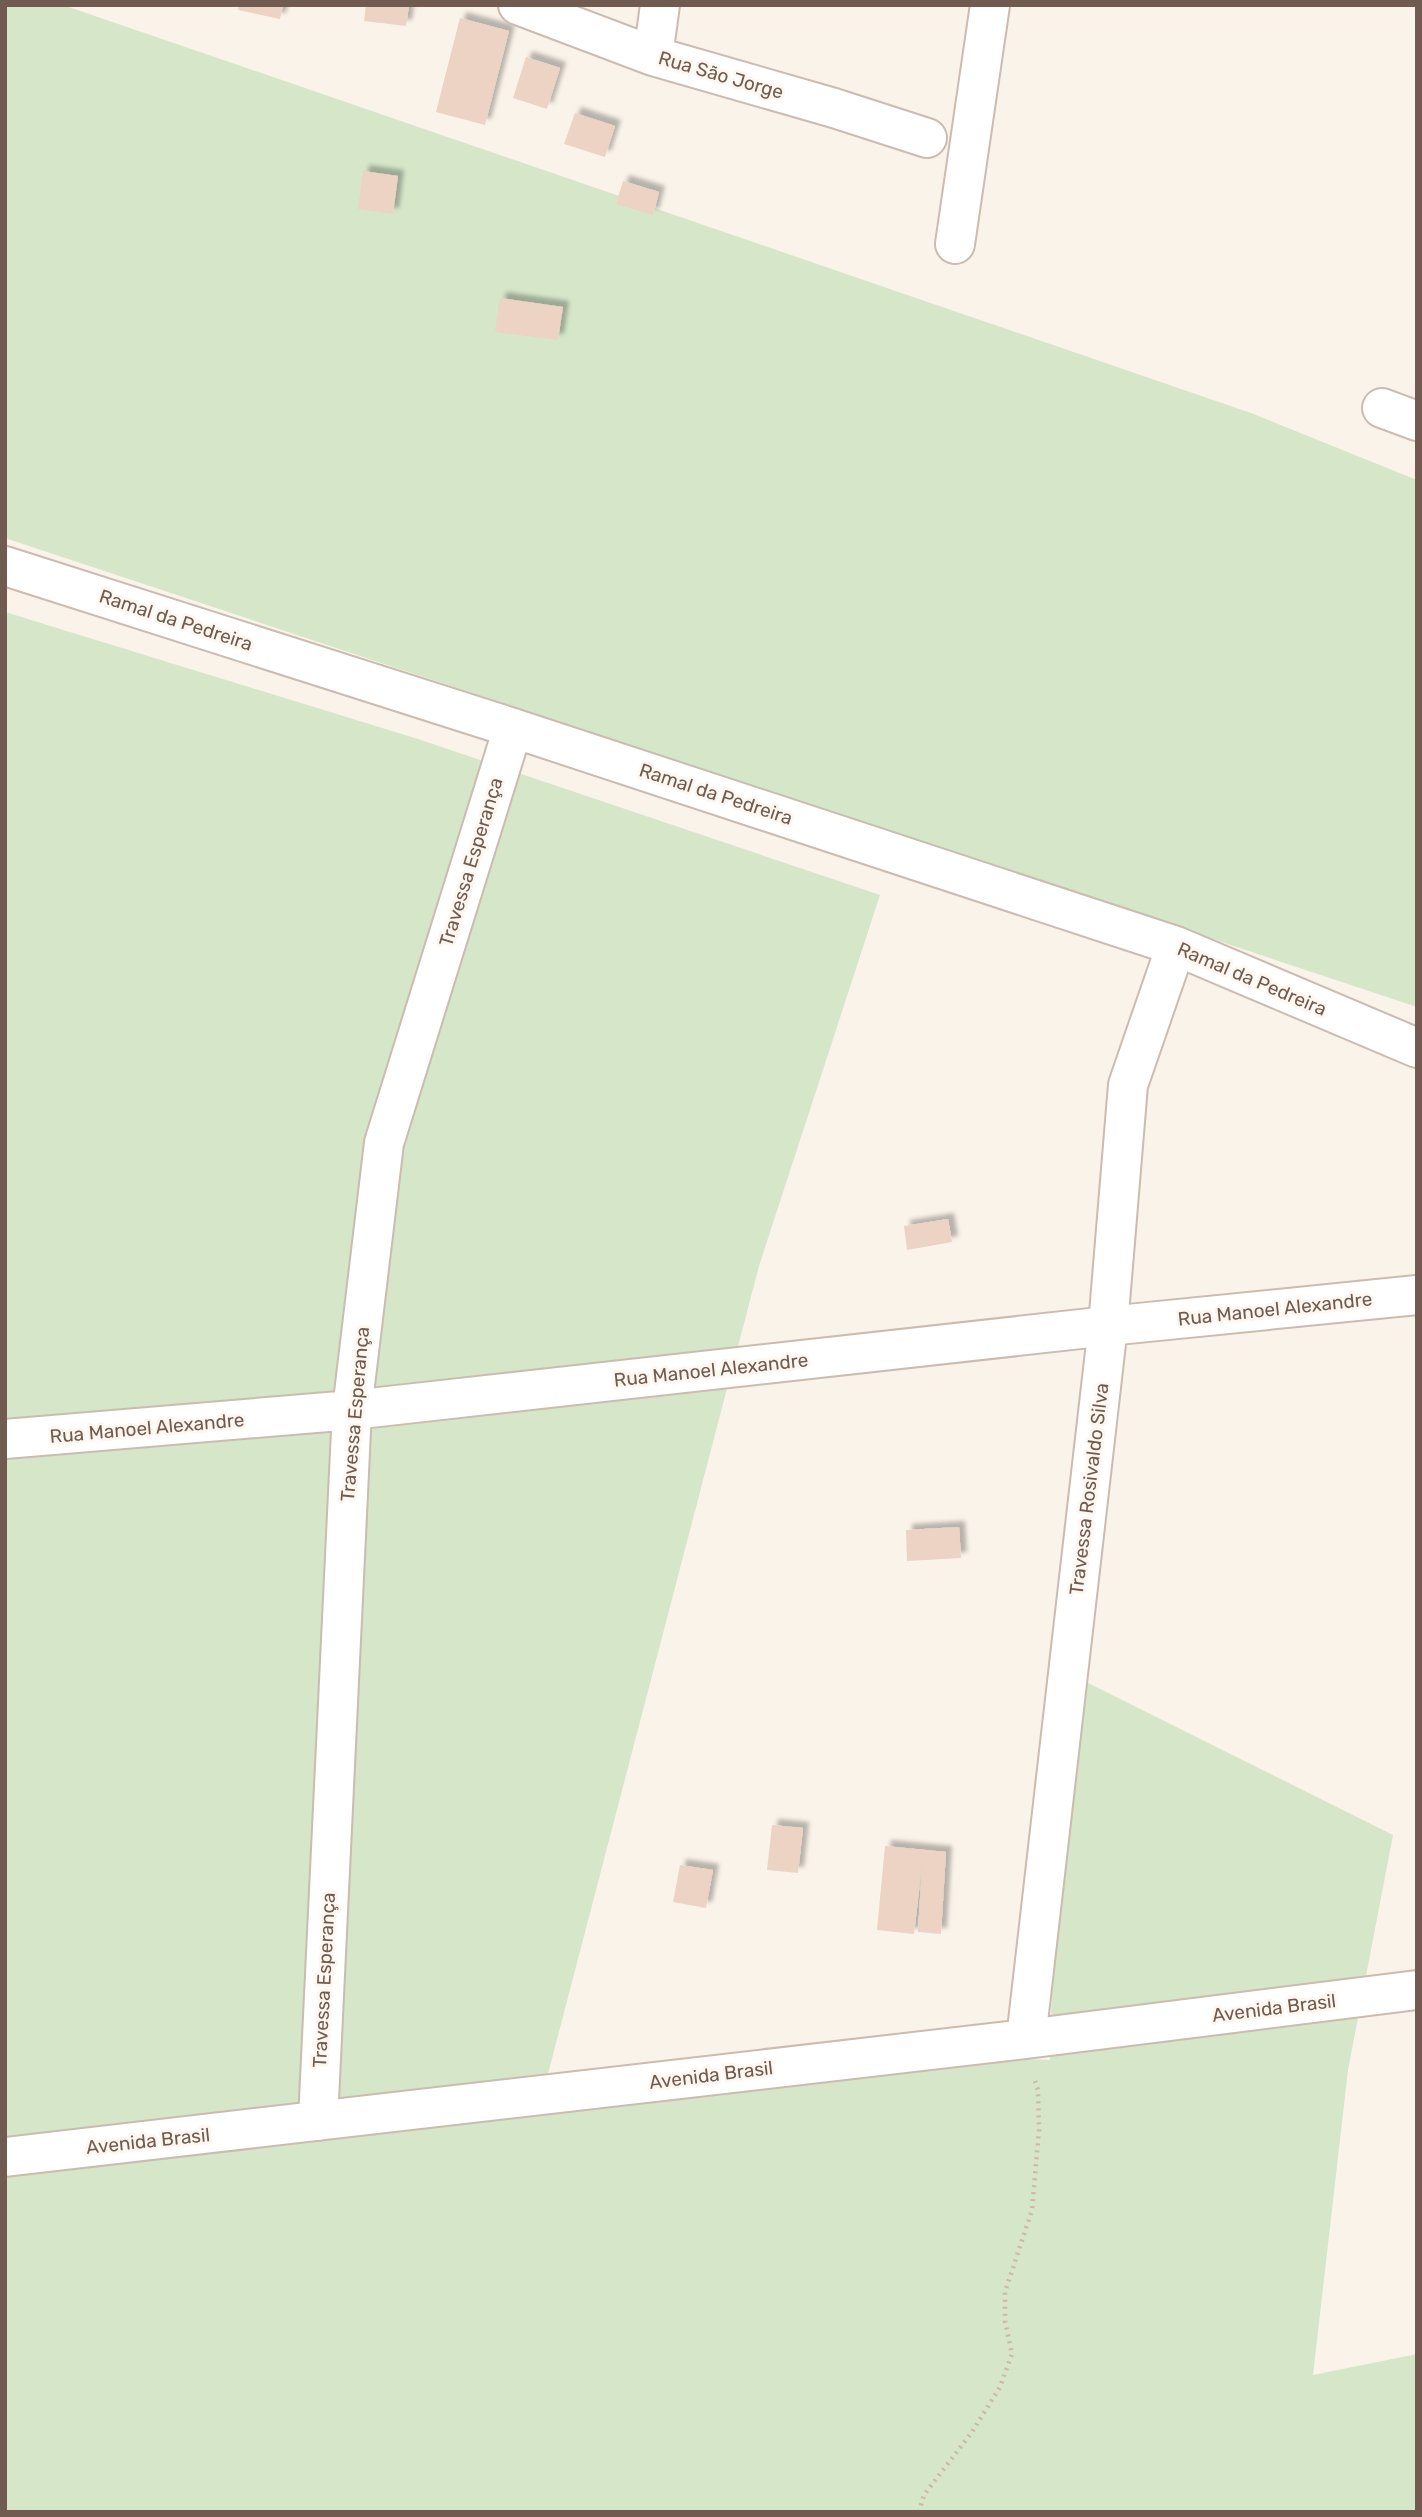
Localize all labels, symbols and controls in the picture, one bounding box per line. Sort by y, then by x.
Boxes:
street label: Rua São Jorge [656,46,786,104]
street label: Ramal da Pedreira [96,584,256,656]
street label: Ramal da Pedreira [636,758,796,830]
street label: Travessa Esperança [434,775,508,949]
street label: Ramal da Pedreira [1174,937,1330,1021]
street label: Rua Manoel Alexandre [1177,1287,1373,1331]
street label: Travessa Esperança [336,1326,374,1502]
street label: Rua Manoel Alexandre [613,1348,809,1392]
street label: Travessa Rosivaldo Silva [1065,1382,1113,1596]
street label: Rua Manoel Alexandre [49,1408,245,1448]
street label: Travessa Esperança [308,1892,340,2068]
street label: Avenida Brasil [1211,1989,1337,2027]
street label: Avenida Brasil [648,2056,774,2094]
street label: Avenida Brasil [85,2123,211,2159]

